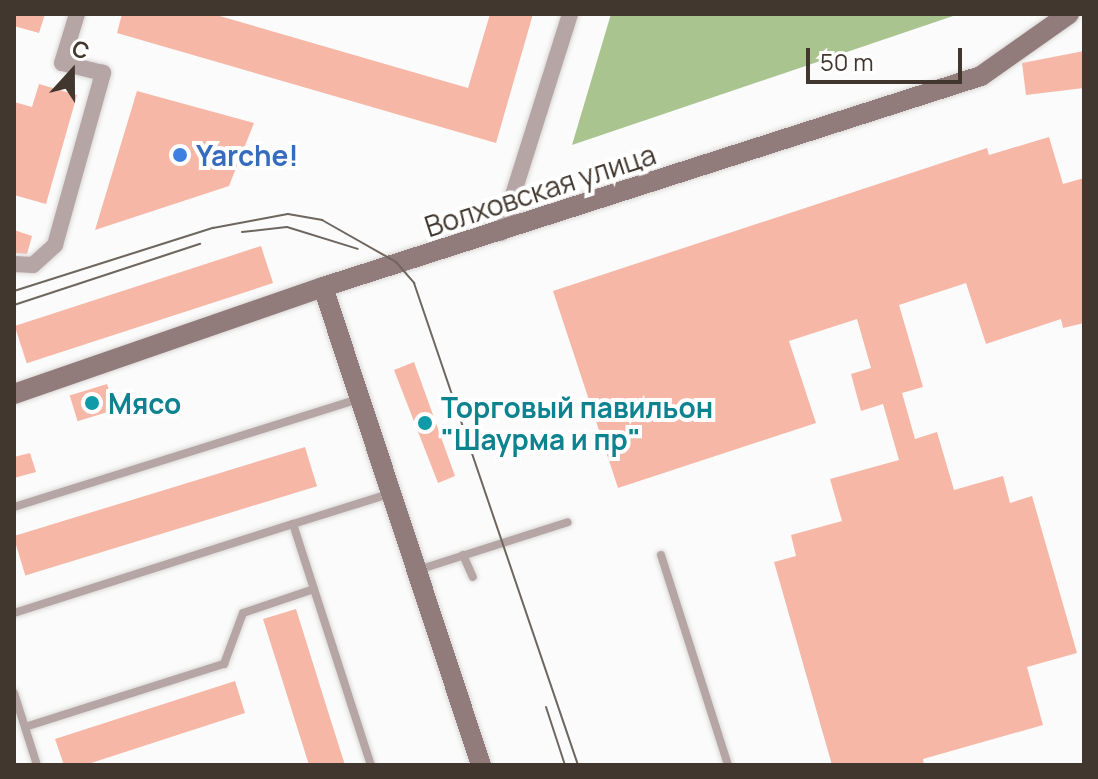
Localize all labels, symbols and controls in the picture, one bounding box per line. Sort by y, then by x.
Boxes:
north arrow [32,32,112,112]
scale bar [810,32,966,82]
text: С [68,33,94,67]
text: 50 m [820,45,874,78]
street label: Волховская улица [420,137,660,243]
place label: Yarche! [196,138,298,172]
marker: Yarche! [171,146,189,164]
place label: Мясо [108,386,181,420]
place label: Торговый павильон "Шаурма и пр" [441,390,713,456]
marker: Мясо [83,394,101,412]
marker: Торговый павильон "Шаурма и пр" [416,414,434,432]

